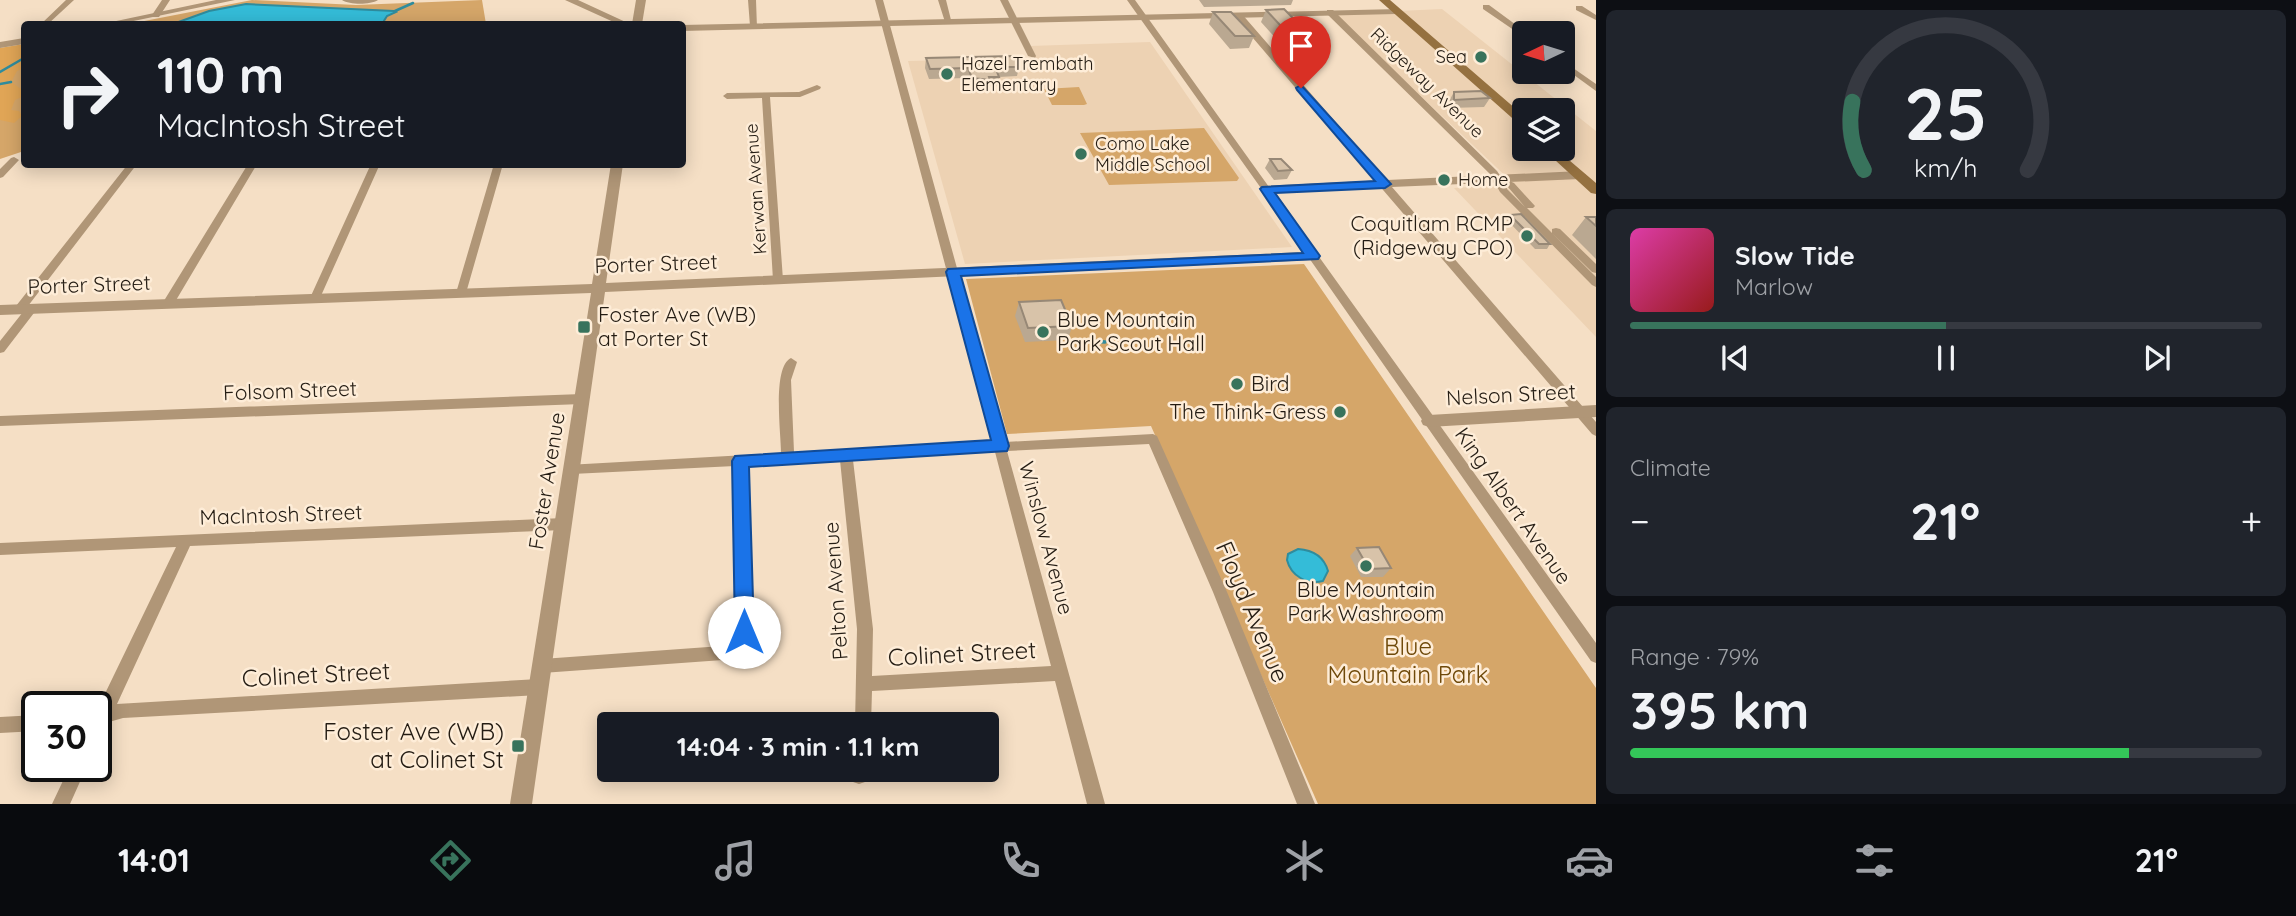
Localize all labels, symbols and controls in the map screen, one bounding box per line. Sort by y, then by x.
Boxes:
pin [1271,16,1331,88]
north arrow [1512,21,1575,84]
map controls [1512,21,1575,161]
street label: Ridgeway Avenue [1366,23,1489,143]
icon: arrive [1282,27,1320,65]
text: 110 m [157,44,284,105]
place label: Sea [1436,45,1467,68]
icon: right [42,49,133,140]
marker: Sea [1473,49,1489,65]
place label: Hazel Trembath Elementary [961,52,1094,96]
marker: Hazel Trembath Elementary [939,66,955,82]
text: 25 [1904,68,1988,159]
button: layers [1512,98,1575,161]
text: MacIntosh Street [157,105,405,145]
street label: Kerwan Avenue [739,123,772,255]
place label: Como Lake Middle School [1095,132,1210,176]
marker: Como Lake Middle School [1073,146,1089,162]
text: km/h [1914,152,1978,183]
place label: Home [1458,168,1508,191]
marker: Home [1436,172,1452,188]
place label: Coquitlam RCMP (Ridgeway CPO) [1350,210,1513,260]
marker: Coquitlam RCMP (Ridgeway CPO) [1519,228,1535,244]
text: Slow Tide [1735,239,1855,272]
street label: Porter Street [594,248,718,278]
street label: Porter Street [27,269,151,299]
text: Marlow [1735,272,1813,301]
place label: Foster Ave (WB) at Porter St [598,301,756,351]
place label: Blue Mountain Park Scout Hall [1057,306,1205,356]
marker: Foster Ave (WB) at Porter St [576,319,592,335]
marker: Blue Mountain Park Scout Hall [1035,324,1051,340]
icon: previous [1716,339,1754,377]
icon: pause [1927,339,1965,377]
icon: next [2138,339,2176,377]
place label: Bird [1251,370,1290,396]
street label: Folsom Street [223,375,357,405]
marker: Bird [1229,376,1245,392]
street label: Nelson Street [1445,378,1576,410]
place label: The Think-Gress [1169,398,1326,424]
marker: The Think-Gress [1332,404,1348,420]
street label: Foster Avenue [522,410,570,551]
street label: King Albert Avenue [1450,422,1578,589]
text: Climate [1630,453,1711,482]
street label: Winslow Avenue [1014,458,1080,617]
text: 21° [1910,488,1980,553]
text: − [1630,497,1650,545]
text: + [2241,497,2262,545]
street label: MacIntosh Street [199,498,363,530]
street label: Pelton Avenue [817,521,853,661]
street label: Floyd Avenue [1210,537,1296,687]
marker: Blue Mountain Park Washroom [1358,558,1374,574]
place label: Blue Mountain Park Washroom [1288,576,1444,626]
position arrow [707,595,781,669]
park label: Blue Mountain Park [1328,631,1488,689]
street label: Colinet Street [887,634,1037,672]
text: Range · 79% [1630,642,1759,671]
street label: Colinet Street [241,655,391,693]
text: 395 km [1630,677,1810,742]
speed limit sign: 30 [21,691,112,782]
place label: Foster Ave (WB) at Colinet St [323,716,504,774]
text: 14:04 · 3 min · 1.1 km [677,730,919,763]
marker: Foster Ave (WB) at Colinet St [510,738,526,754]
icon: directions [426,836,475,885]
icon: music [711,836,760,885]
icon: phone [996,836,1045,885]
icon: climate [1280,836,1329,885]
icon: car [1565,836,1614,885]
icon: filters [1850,836,1899,885]
text: 14:01 [118,840,190,880]
text: 21° [2135,840,2178,880]

